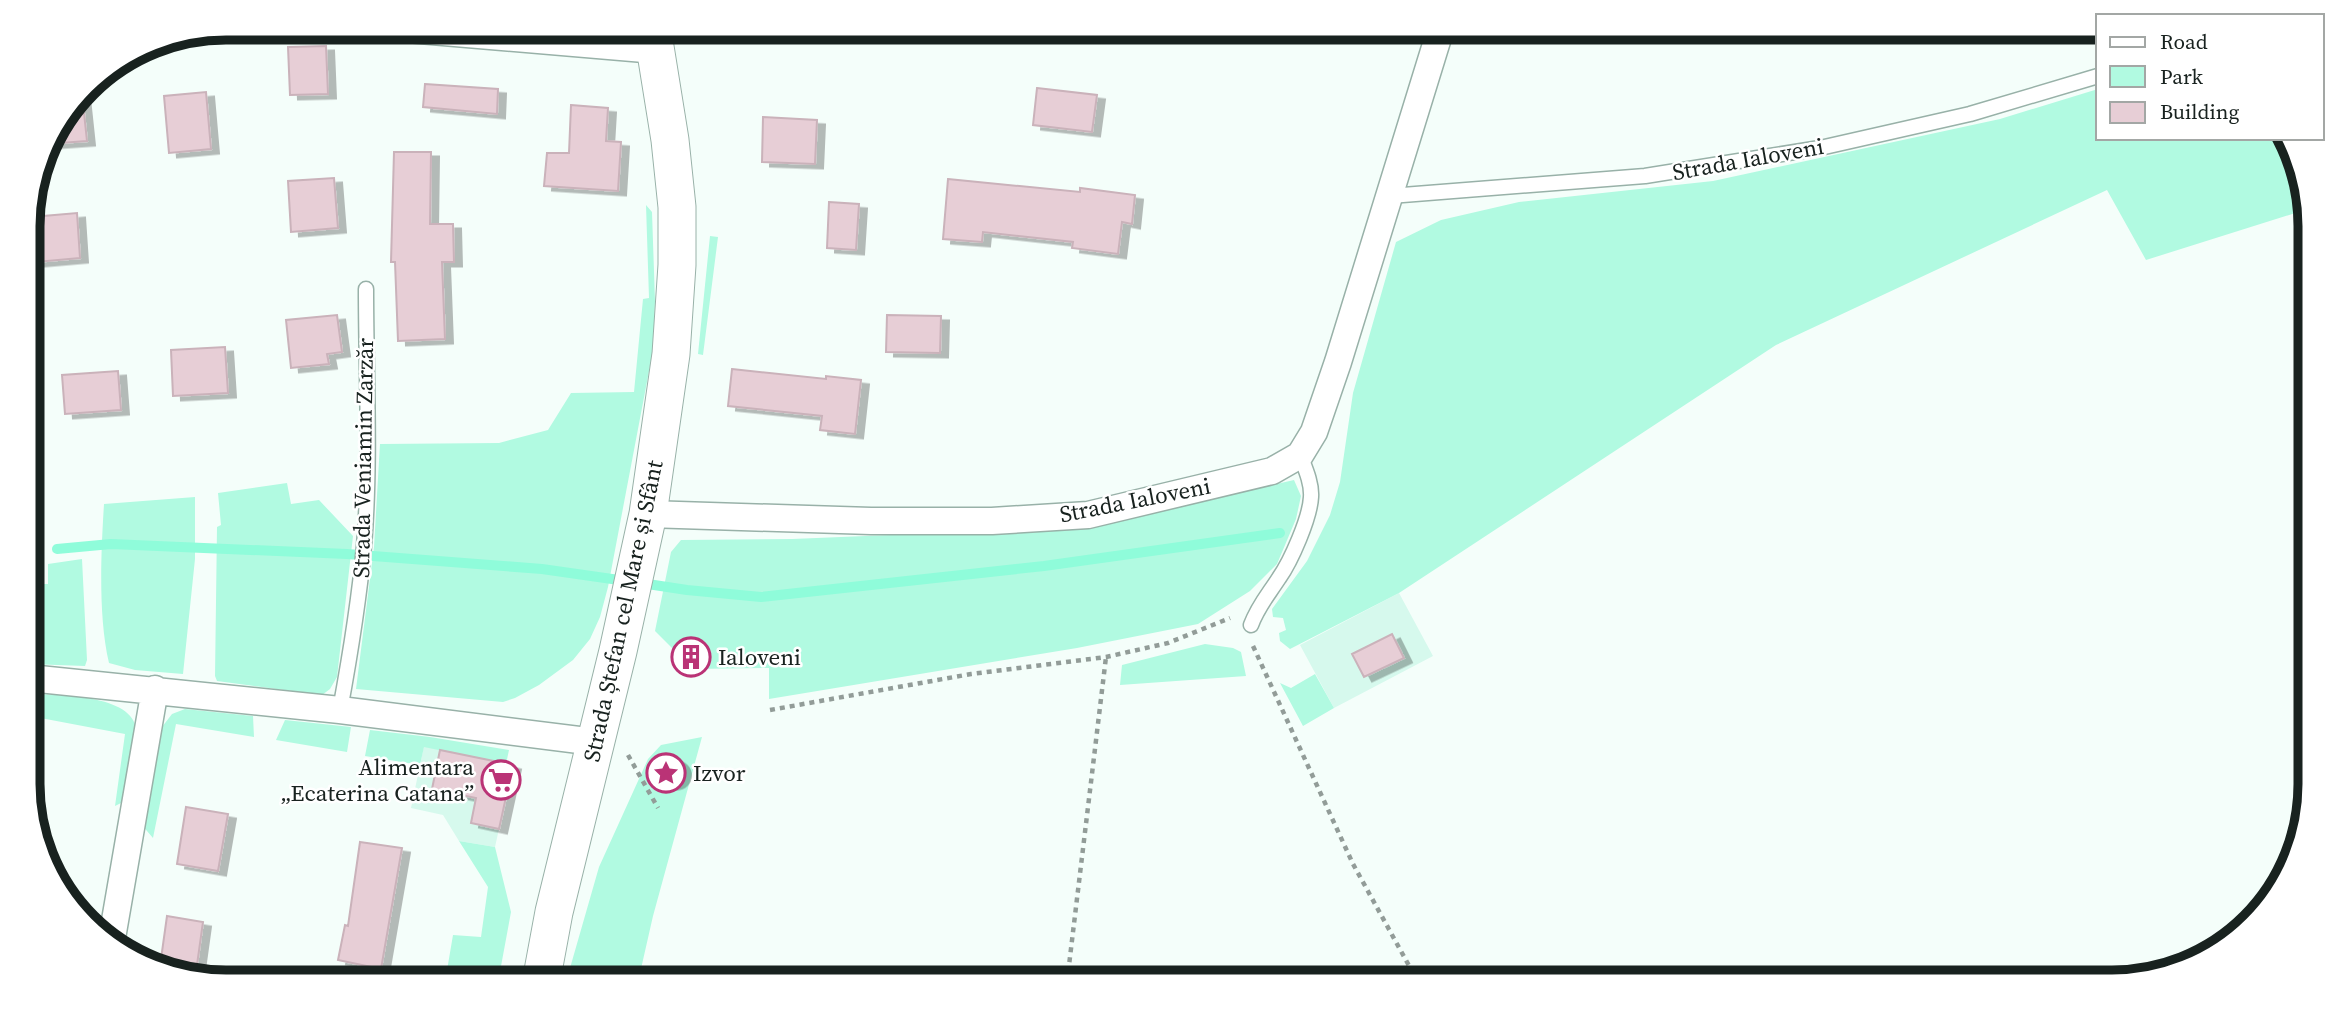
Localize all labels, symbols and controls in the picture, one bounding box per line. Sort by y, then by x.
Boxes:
legend [2096,14,2324,140]
text: Road [2160,27,2208,56]
text: Park [2160,62,2204,91]
text: Building [2160,97,2239,126]
street label: Strada Ialoveni [1670,130,1826,188]
street label: Strada Veniamin Zarzăr [345,337,381,578]
street label: Strada Ștefan cel Mare și Sfânt [575,457,671,765]
street label: Strada Ialoveni [1057,470,1213,530]
building icon: Ialoveni [670,636,712,678]
place label: Ialoveni [718,641,801,673]
place label: Alimentara „Ecaterina Catana” [281,751,474,809]
place icon: Izvor [645,752,687,794]
place label: Izvor [693,757,746,789]
supermarket icon: Alimentara „Ecaterina Catana” [480,759,522,801]

